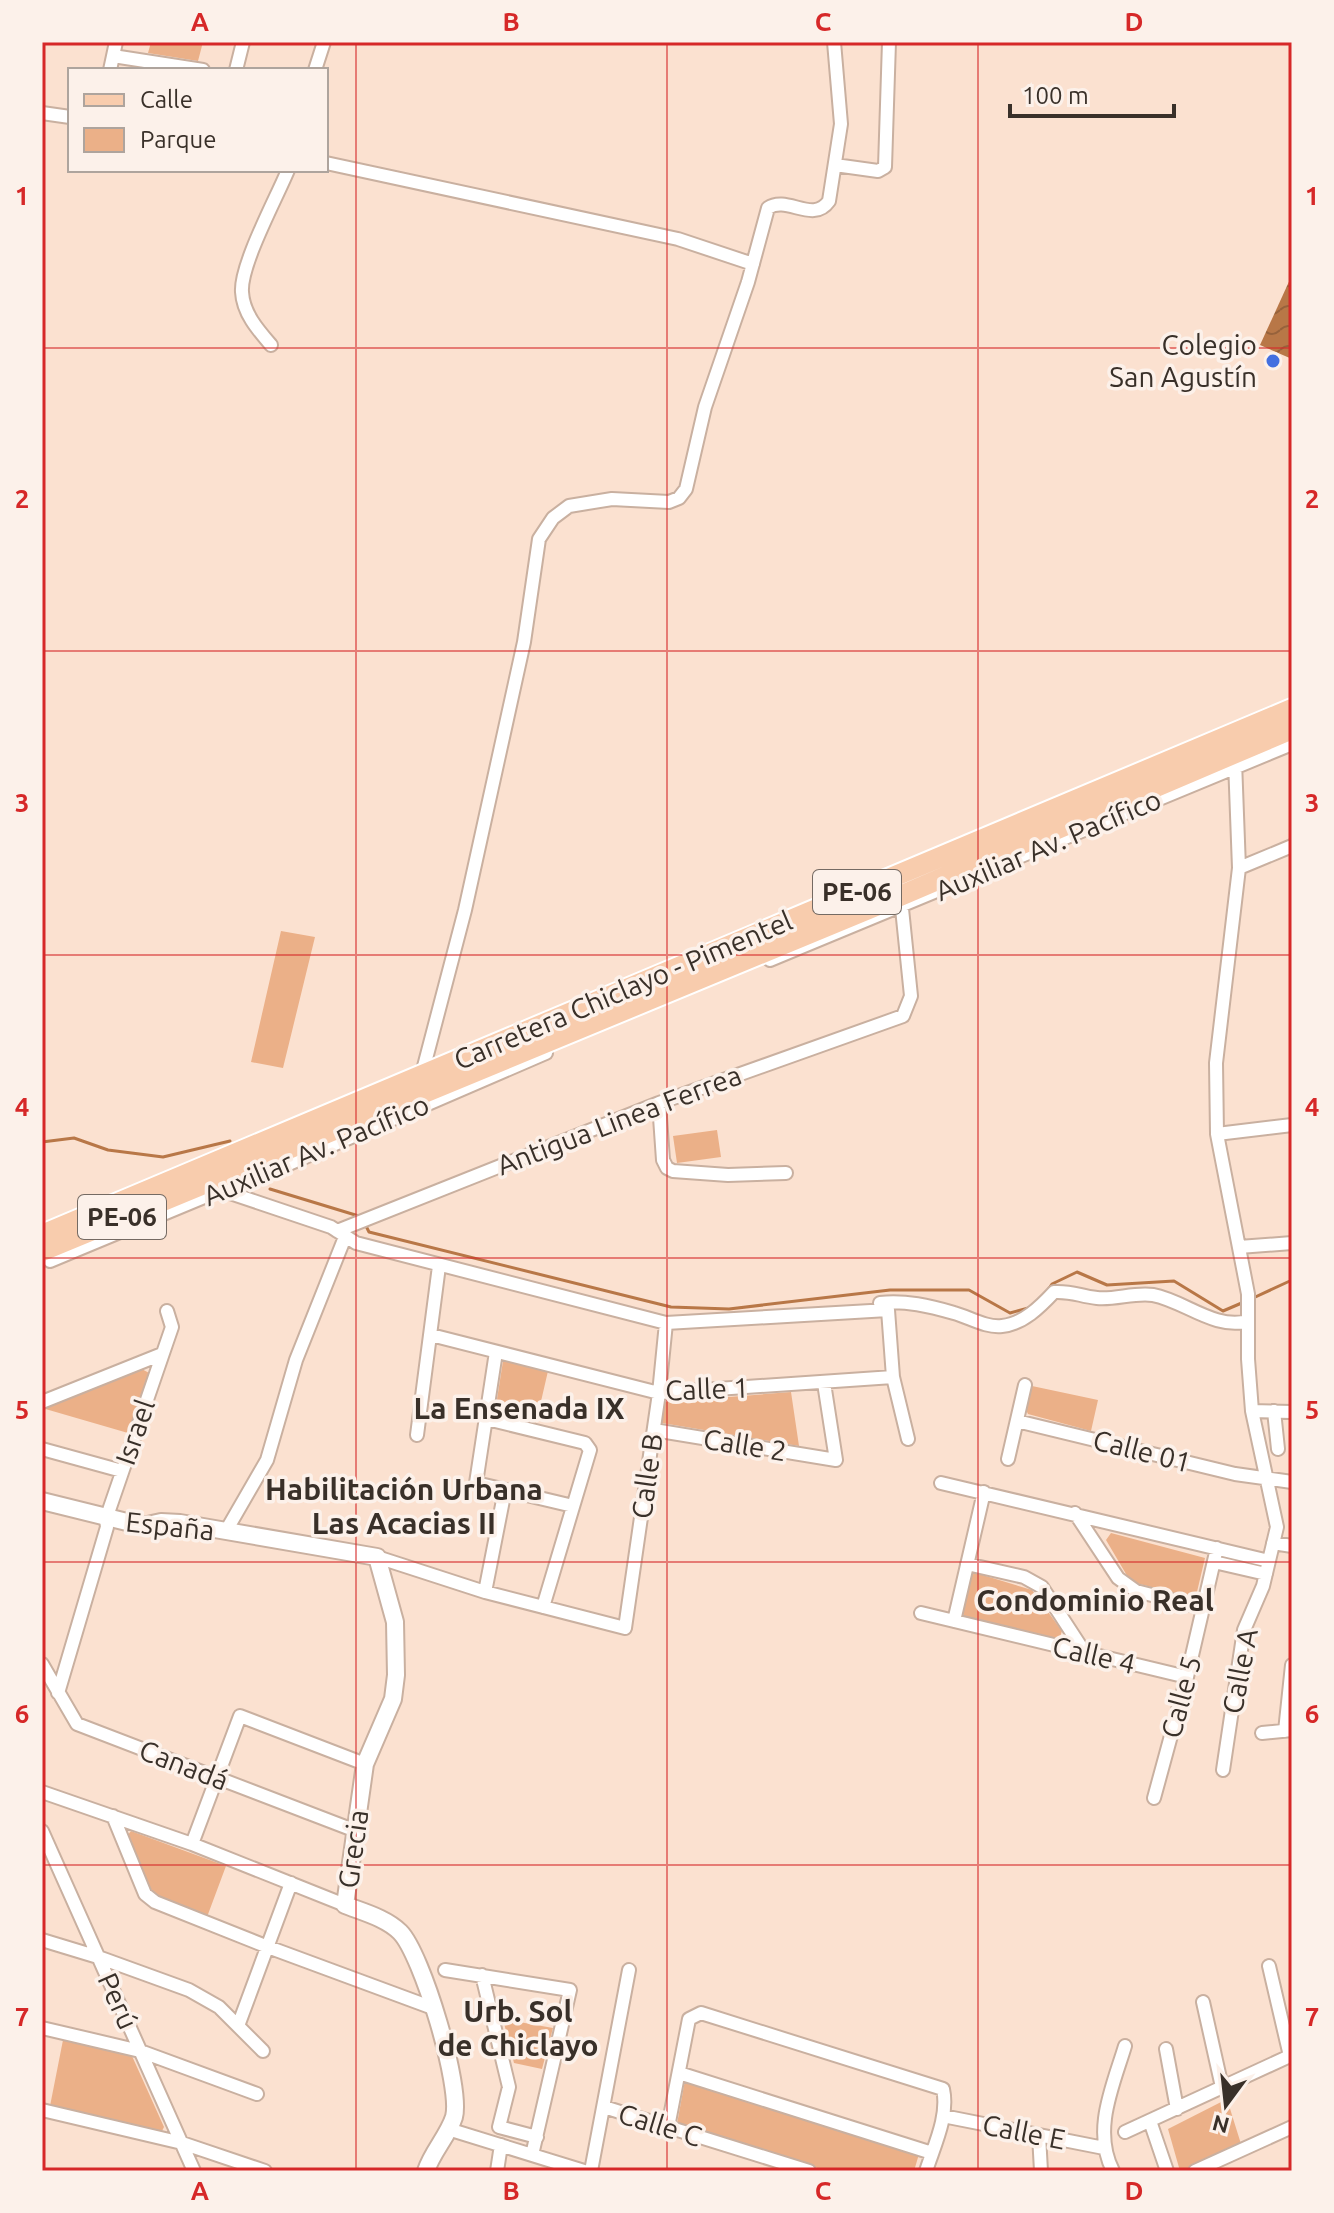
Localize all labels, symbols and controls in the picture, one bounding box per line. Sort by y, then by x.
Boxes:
text: A [191,7,210,36]
text: B [502,7,520,36]
text: C [815,7,832,36]
text: D [1125,7,1143,36]
legend [68,68,328,172]
scale bar [1010,68,1174,118]
text: 100 m [1022,82,1089,109]
text: Calle [140,86,193,113]
text: Parque [140,126,217,153]
text: 1 [15,181,29,210]
text: 1 [1305,181,1319,210]
place label: Colegio San Agustín [1109,329,1257,392]
marker: Colegio San Agustín [1264,352,1282,370]
text: 2 [15,484,29,513]
text: 2 [1305,484,1319,513]
street label: Auxiliar Av. Pacífico [930,783,1165,906]
text: 3 [15,788,29,817]
text: 3 [1305,788,1319,817]
road number: PE-06 [813,870,901,914]
street label: Carretera Chiclayo - Pimentel [449,904,797,1075]
street label: Antigua Linea Ferrea [492,1059,745,1180]
street label: Auxiliar Av. Pacífico [198,1088,433,1211]
text: 4 [15,1092,29,1121]
text: 4 [1305,1092,1319,1121]
road number: PE-06 [78,1195,166,1239]
street label: Calle 1 [665,1372,749,1405]
district label: La Ensenada IX [413,1391,625,1425]
text: 5 [15,1395,29,1424]
street label: Israel [109,1395,160,1469]
text: 5 [1305,1395,1319,1424]
street label: Calle 2 [701,1423,789,1466]
street label: Calle 01 [1090,1423,1194,1478]
street label: Calle B [625,1431,668,1521]
district label: Habilitación Urbana Las Acacias II [265,1472,543,1540]
street label: España [124,1505,216,1546]
district label: Condominio Real [976,1583,1214,1617]
street label: Calle A [1216,1626,1263,1716]
street label: Calle 4 [1050,1630,1138,1679]
street label: Calle 5 [1155,1652,1206,1741]
text: 6 [15,1699,29,1728]
text: 6 [1305,1699,1319,1728]
street label: Canadá [135,1733,233,1796]
street label: Grecia [332,1808,373,1890]
street label: Perú [92,1968,144,2034]
district label: Urb. Sol de Chiclayo [437,1994,599,2062]
text: 7 [15,2002,29,2031]
text: 7 [1305,2002,1319,2031]
north arrow [1186,2065,1266,2145]
street label: Calle C [615,2097,705,2152]
street label: Calle E [980,2108,1068,2155]
text: N [1210,2111,1232,2139]
text: A [191,2176,210,2205]
text: B [502,2176,520,2205]
text: C [815,2176,832,2205]
text: D [1125,2176,1143,2205]

